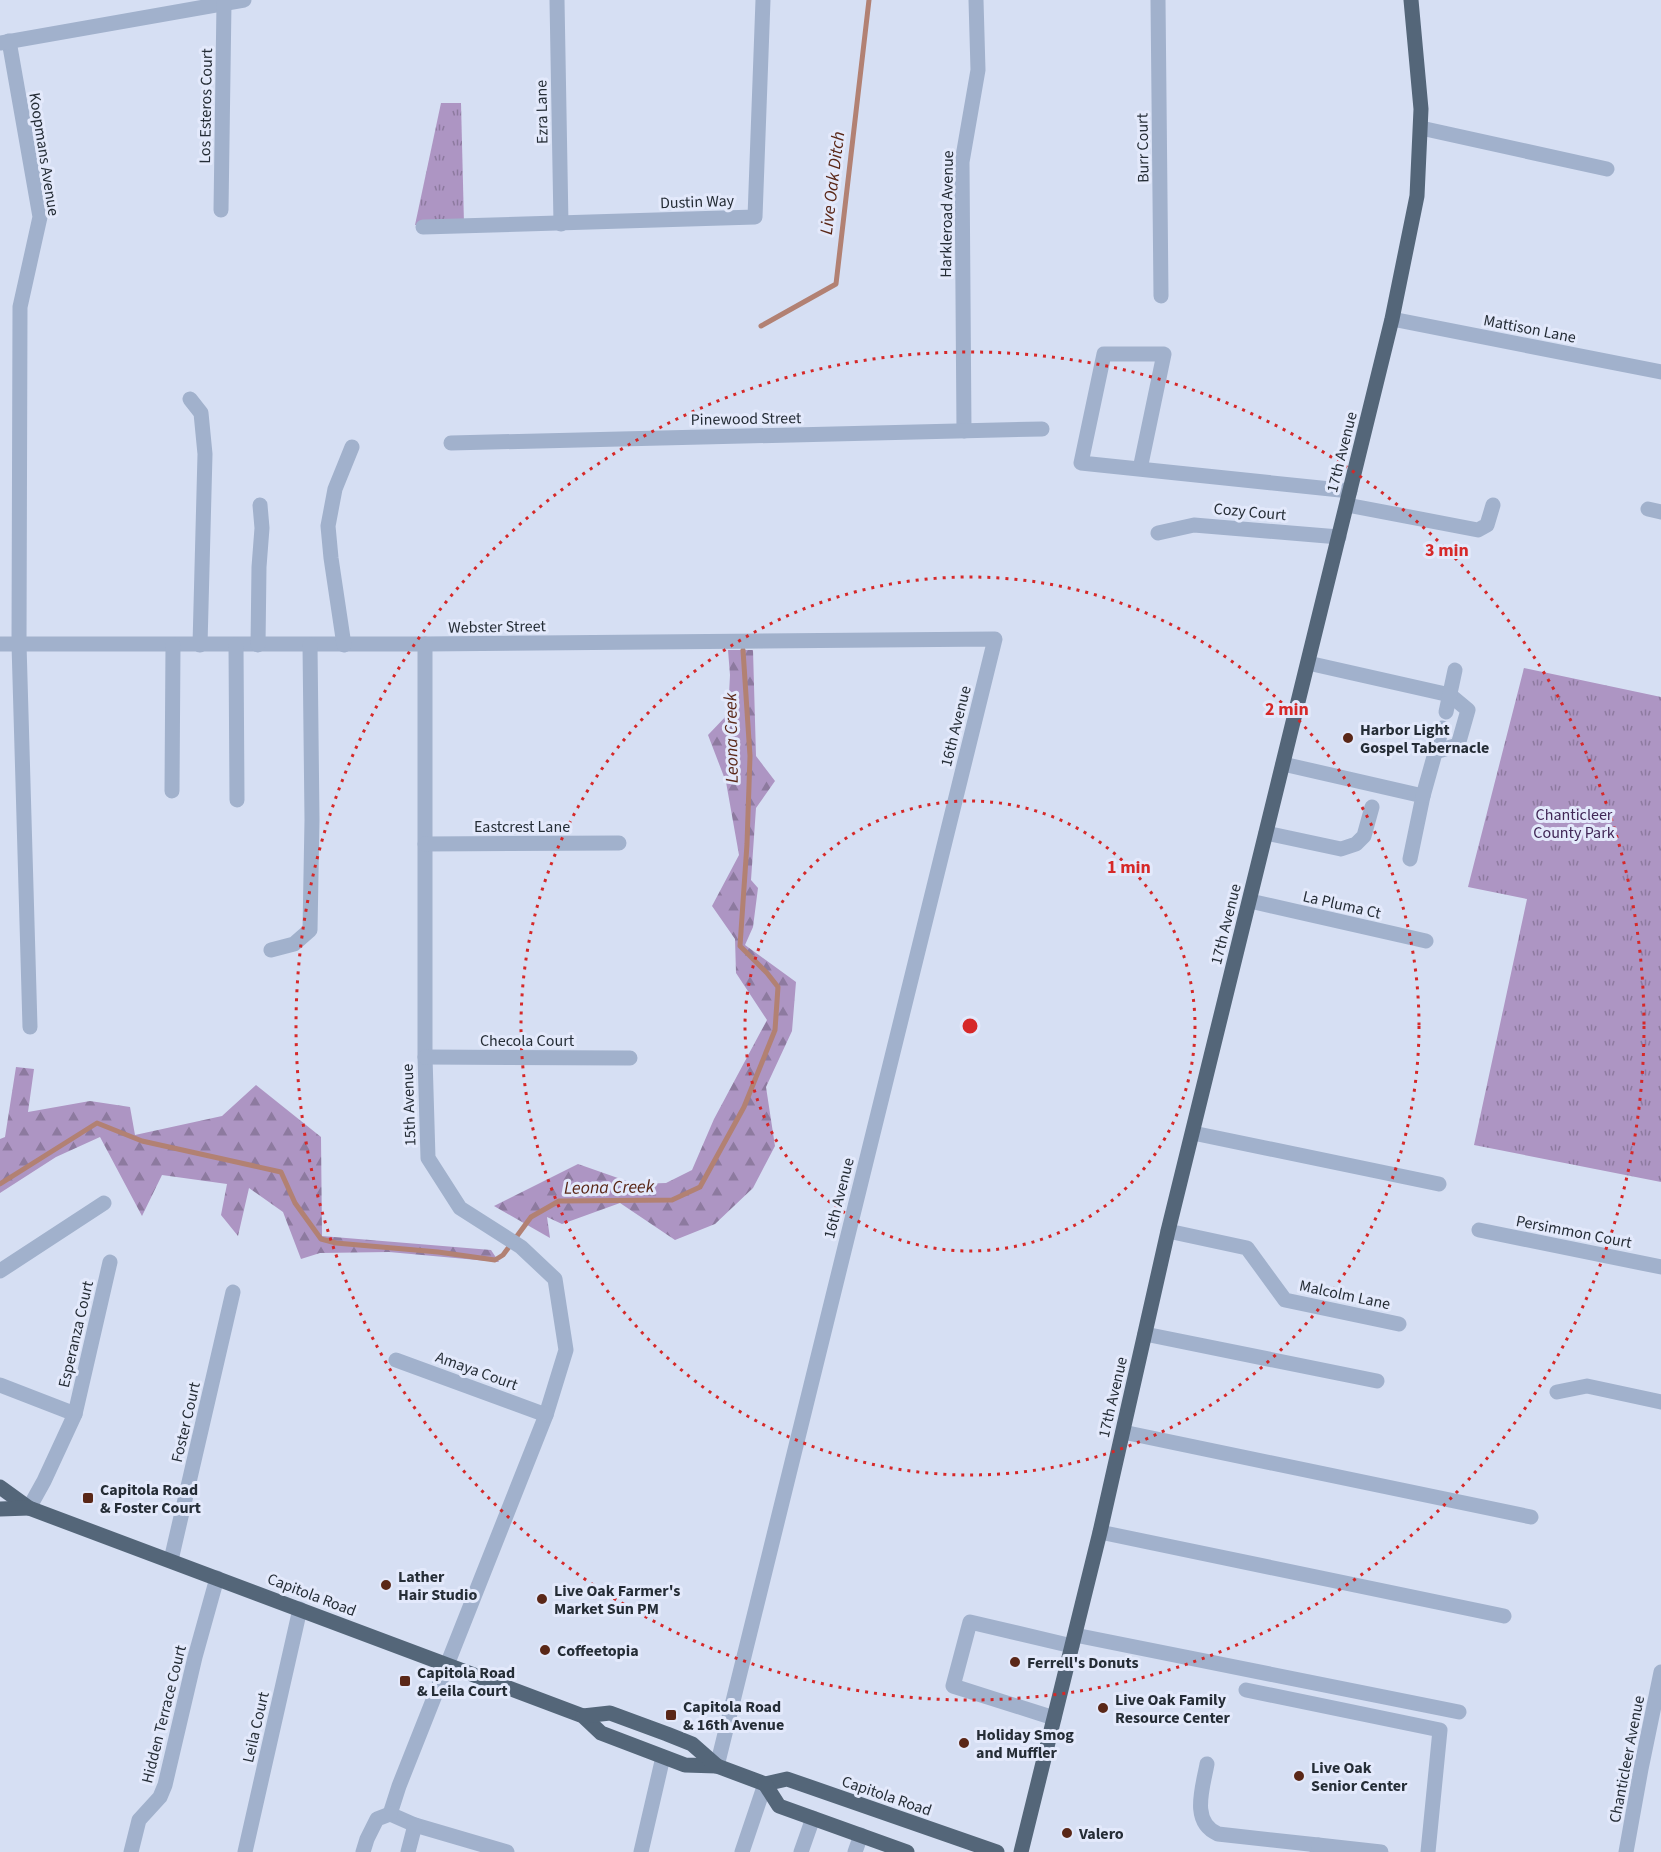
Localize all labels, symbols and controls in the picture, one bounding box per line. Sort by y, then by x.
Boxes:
street label: Los Esteros Court [194,48,218,164]
street label: Ezra Lane [530,80,554,144]
street label: Koopmans Avenue [23,91,65,218]
street label: Burr Court [1131,112,1155,183]
water label: Live Oak Ditch [814,130,851,236]
street label: Harkleroad Avenue [935,150,959,278]
street label: Dustin Way [660,190,735,214]
street label: Mattison Lane [1482,309,1578,349]
street label: Pinewood Street [690,407,802,431]
street label: 17th Avenue [1321,409,1363,495]
street label: Cozy Court [1213,498,1288,526]
text: 3 min [1425,538,1469,563]
street label: Webster Street [448,615,547,639]
street label: 16th Avenue [935,683,977,769]
water label: Leona Creek [718,692,745,783]
text: 2 min [1265,697,1309,722]
place label: Harbor Light Gospel Tabernacle [1360,719,1489,759]
marker: Harbor Light Gospel Tabernacle [1341,731,1355,745]
park label: Chanticleer County Park [1533,804,1615,844]
street label: Eastcrest Lane [474,816,570,838]
text: 1 min [1107,855,1151,880]
street label: 17th Avenue [1205,881,1247,967]
street label: La Pluma Ct [1301,885,1384,925]
centre of rings [960,1016,980,1036]
street label: Checola Court [480,1030,575,1052]
street label: 15th Avenue [397,1063,421,1147]
street label: 16th Avenue [818,1155,860,1241]
water label: Leona Creek [564,1174,655,1201]
street label: Persimmon Court [1514,1210,1634,1254]
street label: Malcolm Lane [1297,1275,1392,1315]
street label: Esperanza Court [53,1278,99,1390]
street label: Amaya Court [433,1346,521,1396]
street label: 17th Avenue [1093,1354,1133,1440]
street label: Foster Court [166,1379,206,1465]
place label: Capitola Road & Foster Court [100,1479,201,1519]
marker: Capitola Road & Foster Court [81,1491,95,1505]
place label: Lather Hair Studio [398,1566,477,1606]
street label: Capitola Road [264,1568,359,1622]
marker: Lather Hair Studio [379,1578,393,1592]
place label: Live Oak Farmer's Market Sun PM [554,1580,680,1620]
marker: Live Oak Farmer's Market Sun PM [535,1592,549,1606]
place label: Coffeetopia [557,1640,639,1662]
street label: Hidden Terrace Court [136,1642,192,1786]
marker: Coffeetopia [538,1643,552,1657]
place label: Ferrell's Donuts [1027,1652,1139,1674]
marker: Ferrell's Donuts [1008,1655,1022,1669]
place label: Capitola Road & Leila Court [417,1662,515,1702]
marker: Capitola Road & Leila Court [398,1674,412,1688]
street label: Leila Court [237,1689,275,1765]
place label: Live Oak Family Resource Center [1115,1689,1231,1729]
street label: Chanticleer Avenue [1604,1694,1650,1825]
place label: Capitola Road & 16th Avenue [683,1696,784,1736]
marker: Live Oak Family Resource Center [1096,1701,1110,1715]
marker: Capitola Road & 16th Avenue [664,1708,678,1722]
place label: Holiday Smog and Muffler [976,1724,1074,1764]
marker: Holiday Smog and Muffler [957,1736,971,1750]
place label: Live Oak Senior Center [1311,1757,1408,1797]
marker: Live Oak Senior Center [1292,1769,1306,1783]
street label: Capitola Road [839,1770,934,1822]
place label: Valero [1078,1823,1124,1845]
marker: Valero [1060,1826,1074,1840]

